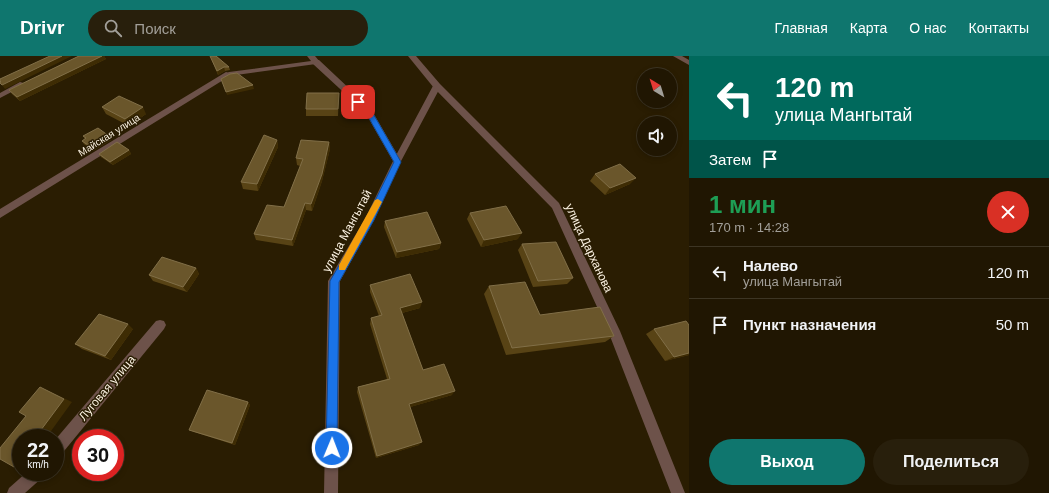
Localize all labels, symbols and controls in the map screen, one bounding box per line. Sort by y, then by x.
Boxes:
search box [88,10,368,46]
text: Drivr [20,17,64,38]
icon: search [102,17,124,39]
text: Поиск [134,20,176,37]
text: Главная [774,20,828,36]
text: Карта [850,20,887,36]
text: О нас [909,20,947,36]
text: Контакты [969,20,1029,36]
north arrow [637,68,677,108]
map controls [637,68,677,156]
icon: left [709,72,761,124]
text: 120 m [775,72,854,103]
pin [341,85,375,119]
icon: arrive [347,91,369,113]
text: улица Мангытай [775,105,912,125]
street label: Майская улица [76,111,142,158]
button: sound [637,116,677,156]
icon: arrive [759,148,781,170]
text: Затем [709,151,751,168]
street label: улица Мангытай [319,187,375,275]
text: 1 мин [709,191,776,218]
button: close [987,191,1029,233]
street label: улица Дарханова [562,201,616,295]
text: 170 m · 14:28 [709,220,789,235]
text: Налево [743,257,798,274]
icon: left [709,262,731,284]
text: 120 m [987,264,1029,281]
text: улица Мангытай [743,274,842,289]
icon: arrive [709,314,731,336]
text: Пункт назначения [743,316,876,333]
text: 50 m [996,316,1029,333]
street label: Луговая улица [76,352,138,423]
position arrow [311,427,353,469]
speed limit sign: 30 [72,429,124,481]
text: 22 [27,439,49,461]
button: Выход [709,439,865,485]
button: Поделиться [873,439,1029,485]
text: km/h [27,459,49,470]

